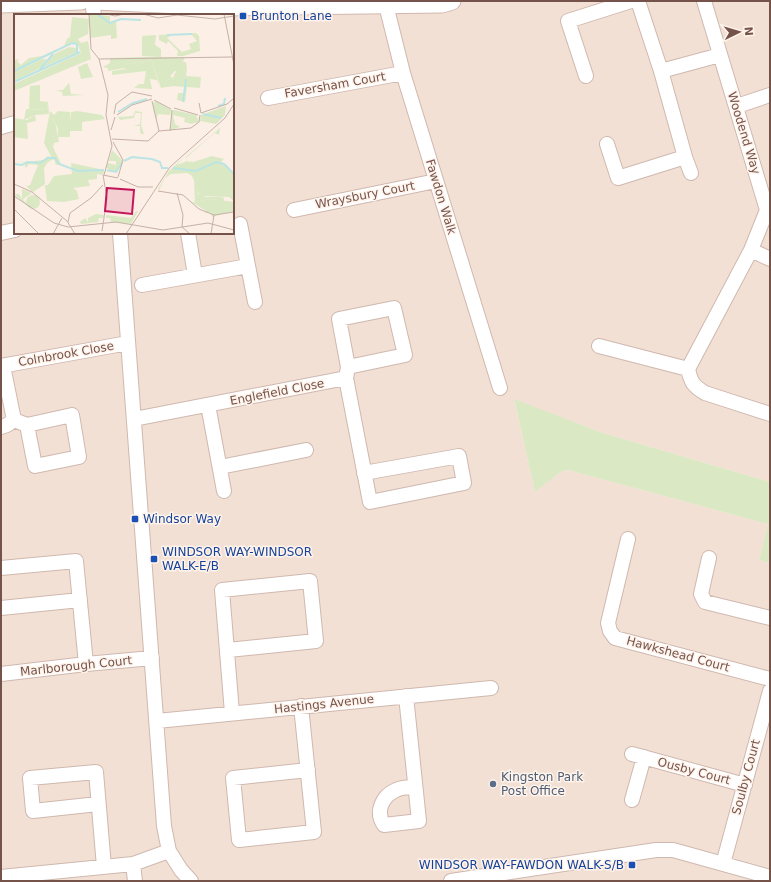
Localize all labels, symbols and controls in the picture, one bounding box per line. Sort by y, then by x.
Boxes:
place label: Brunton Lane [251,9,332,23]
marker: Brunton Lane [238,11,248,21]
north arrow [719,12,759,52]
inset map [14,14,234,234]
text: N [742,26,755,36]
street label: Faversham Court [283,69,387,101]
street label: Woodend Way [725,90,763,176]
street label: Fawdon Walk [423,158,459,236]
street label: Wraysbury Court [314,178,416,212]
street label: Colnbrook Close [17,339,115,369]
street label: Englefield Close [229,376,325,408]
place label: Windsor Way [143,512,221,526]
marker: Windsor Way [130,514,140,524]
place label: WINDSOR WAY-WINDSOR WALK-E/B [162,545,312,573]
marker: WINDSOR WAY-WINDSOR WALK-E/B [149,554,159,564]
street label: Hawkshead Court [625,634,731,675]
street label: Marlborough Court [19,653,133,679]
street label: Hastings Avenue [273,692,375,716]
street label: Soulby Court [729,738,763,816]
street label: Ousby Court [656,755,732,788]
place label: Kingston Park Post Office [501,770,583,798]
marker: Kingston Park Post Office [488,779,498,789]
place label: WINDSOR WAY-FAWDON WALK-S/B [419,858,624,872]
marker: WINDSOR WAY-FAWDON WALK-S/B [627,860,637,870]

